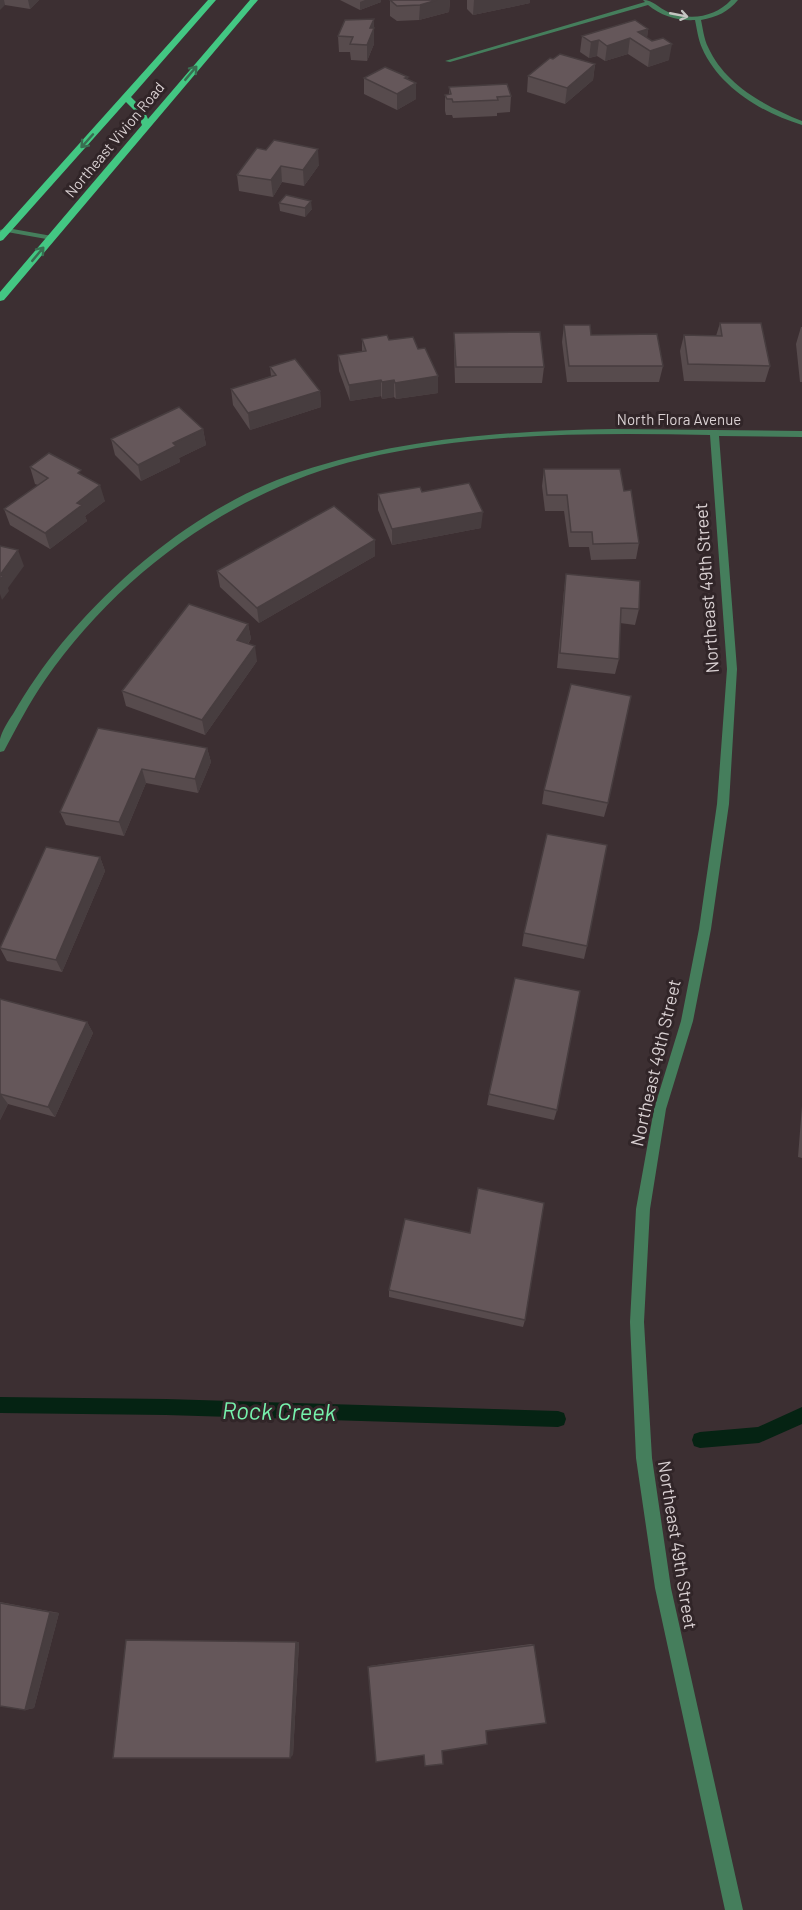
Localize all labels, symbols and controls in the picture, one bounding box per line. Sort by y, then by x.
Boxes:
one-way arrow [668,10,688,21]
one-way arrow [185,65,198,81]
street label: Northeast Vivion Road [61,78,168,201]
one-way arrow [80,133,94,148]
one-way arrow [31,247,45,262]
street label: North Flora Avenue [617,410,741,428]
street label: Northeast 49th Street [689,502,723,674]
street label: Northeast 49th Street [625,977,685,1148]
water label: Rock Creek [222,1395,337,1426]
street label: Northeast 49th Street [654,1459,702,1631]

